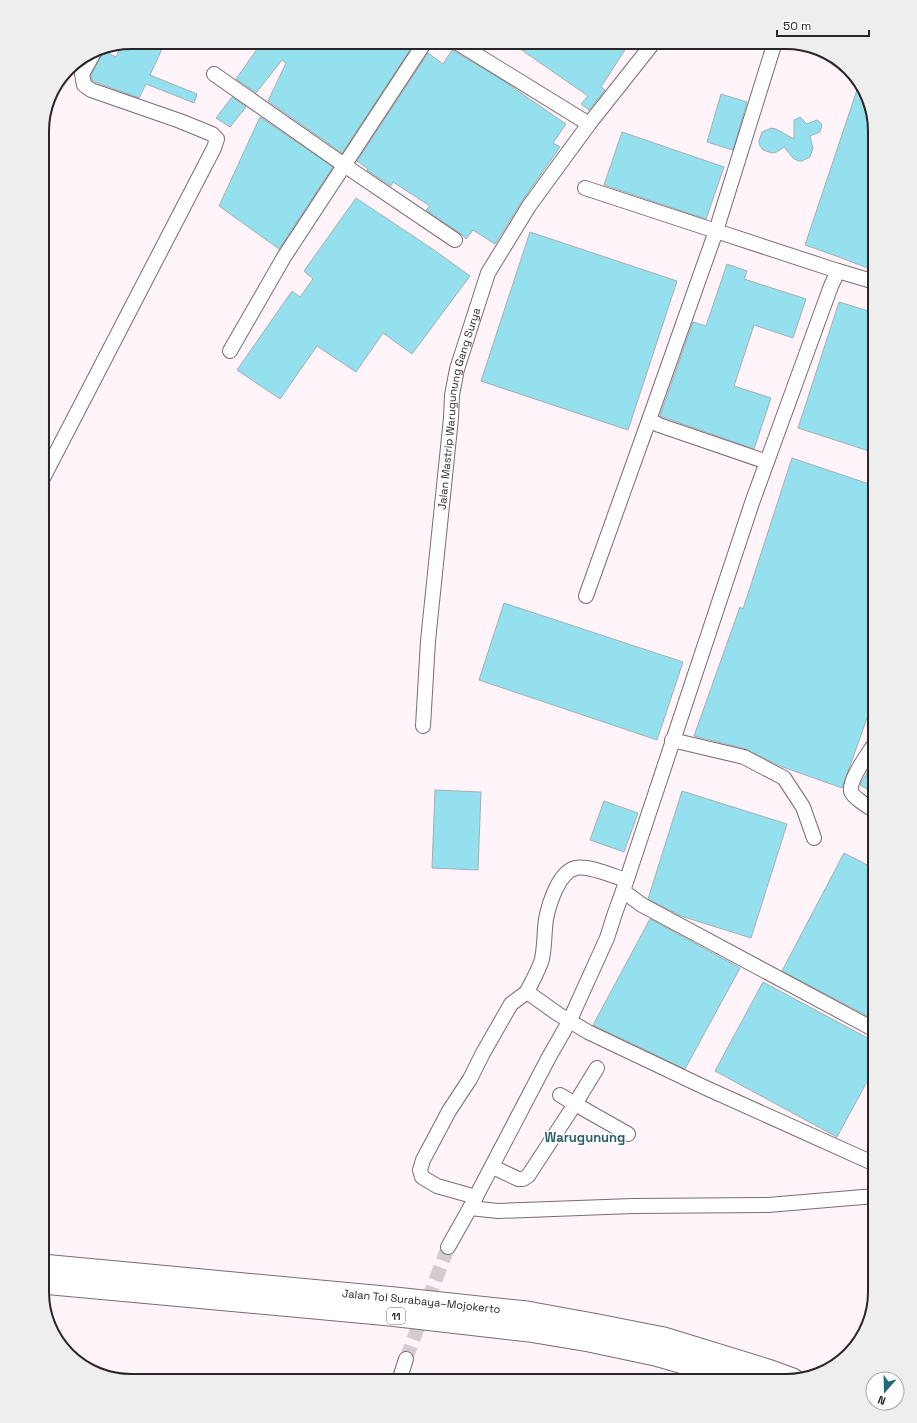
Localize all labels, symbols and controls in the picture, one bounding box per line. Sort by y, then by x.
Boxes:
scale bar [777,12,869,38]
text: 50 m [783,18,811,34]
street label: Jalan Mastrip Warugunung Gang Surya [435,305,484,511]
district label: Warugunung [545,1129,625,1146]
street label: Jalan Tol Surabaya–Mojokerto [341,1286,501,1316]
road number: 11 [387,1308,405,1324]
north arrow [865,1371,905,1411]
text: N [876,1393,887,1408]

